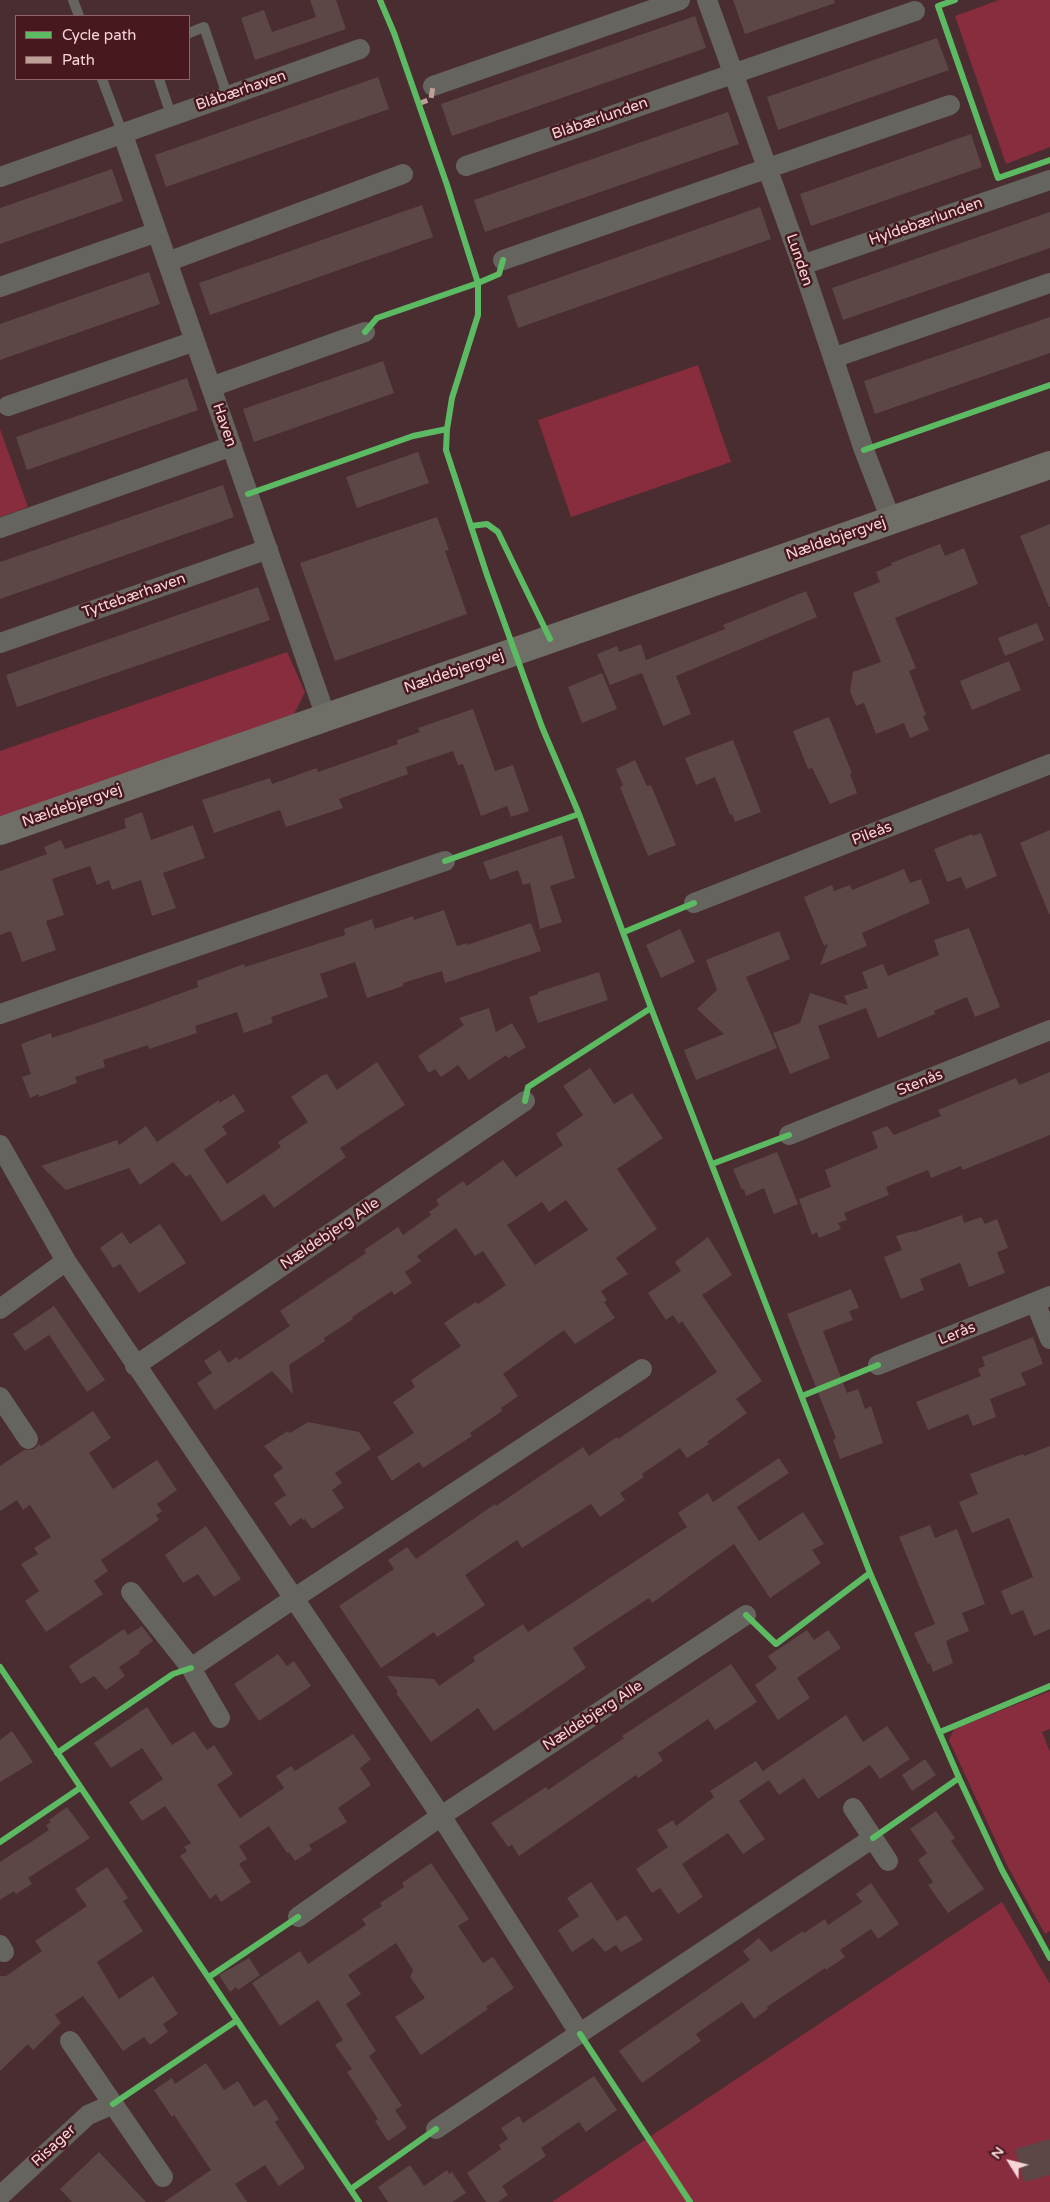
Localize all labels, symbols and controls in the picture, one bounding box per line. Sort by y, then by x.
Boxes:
legend [15,15,190,80]
text: Cycle path [62,26,136,44]
text: Path [62,51,95,69]
street label: Blåbærhaven [194,67,288,115]
street label: Blåbærlunden [550,94,650,144]
street label: Hyldebærlunden [867,194,985,250]
street label: Lunden [782,232,816,288]
street label: Haven [208,401,240,449]
street label: Nældebjergvej [784,514,888,564]
street label: Tyttebærhaven [80,570,188,622]
street label: Nældebjergvej [402,647,506,697]
street label: Nældebjergvej [20,781,124,831]
street label: Pileås [849,818,895,850]
street label: Stenås [894,1066,946,1100]
street label: Nældebjerg Alle [277,1194,383,1274]
street label: Lerås [936,1318,978,1350]
street label: Nældebjerg Alle [540,1677,646,1755]
street label: Risager [28,2121,80,2171]
north arrow [985,2137,1035,2187]
text: N [987,2143,1008,2162]

